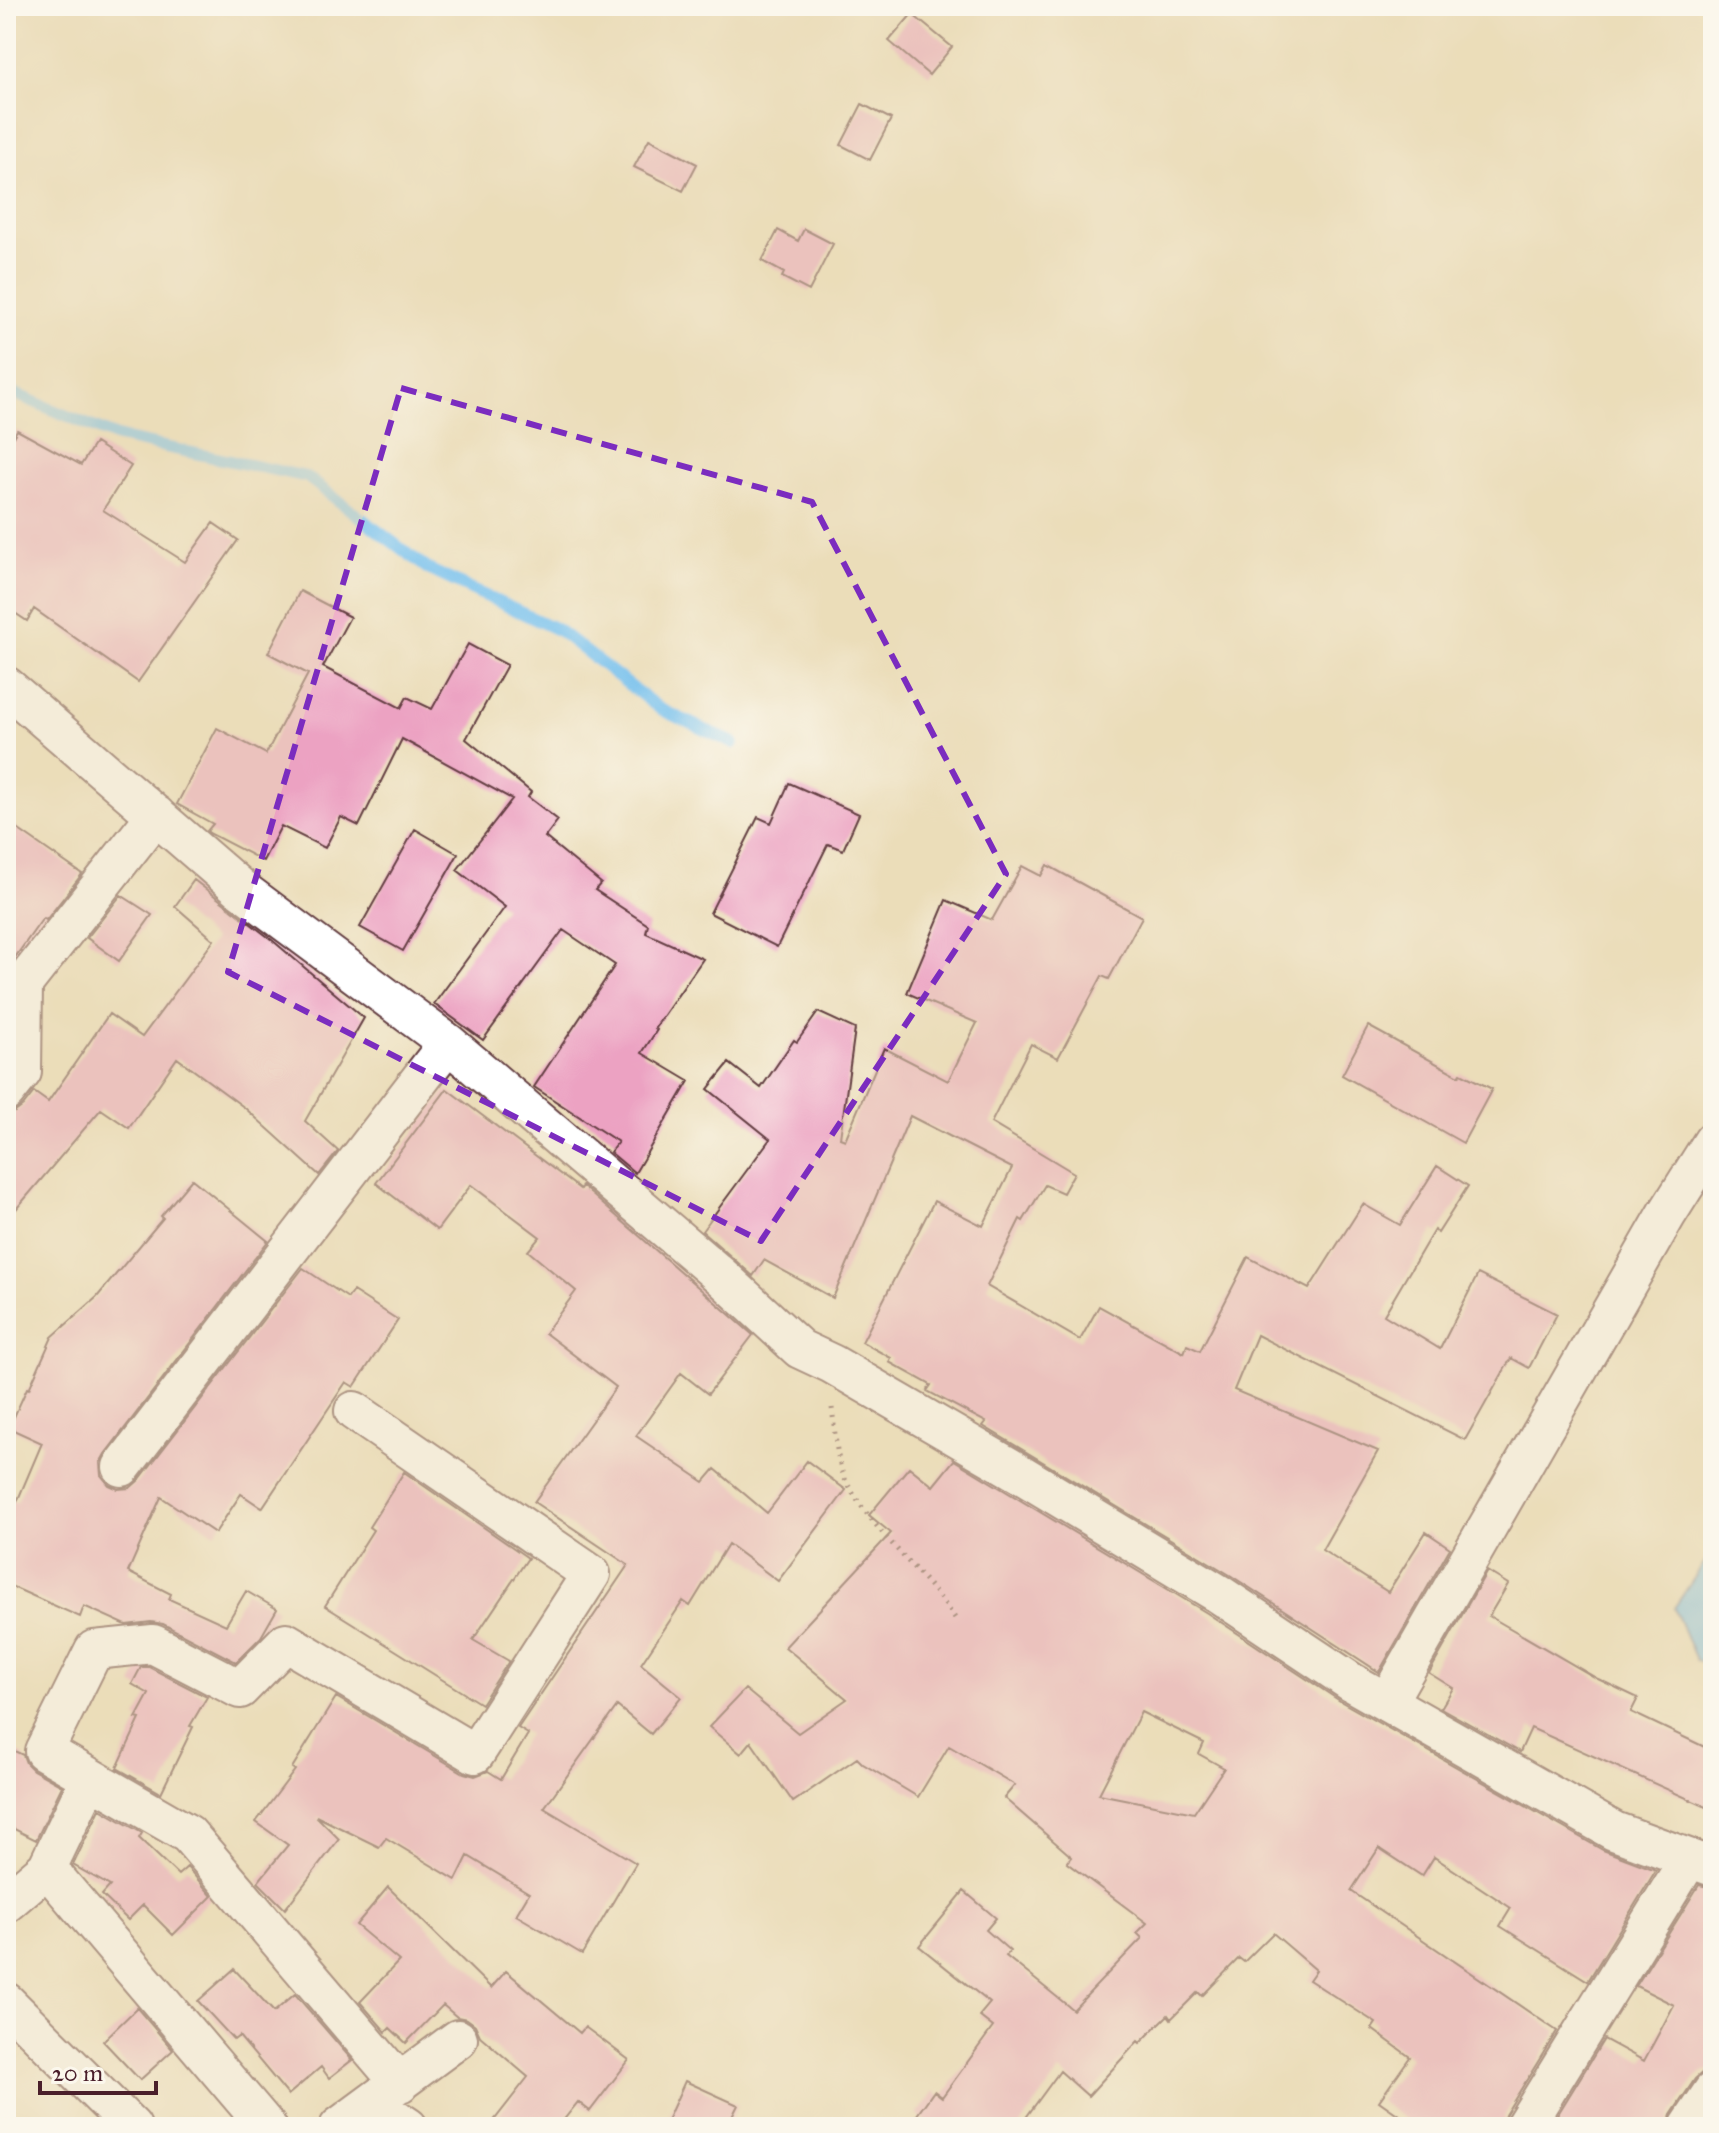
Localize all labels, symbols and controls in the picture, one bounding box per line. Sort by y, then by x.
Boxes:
scale bar [40,2045,156,2095]
text: 20 m [52,2058,103,2088]

